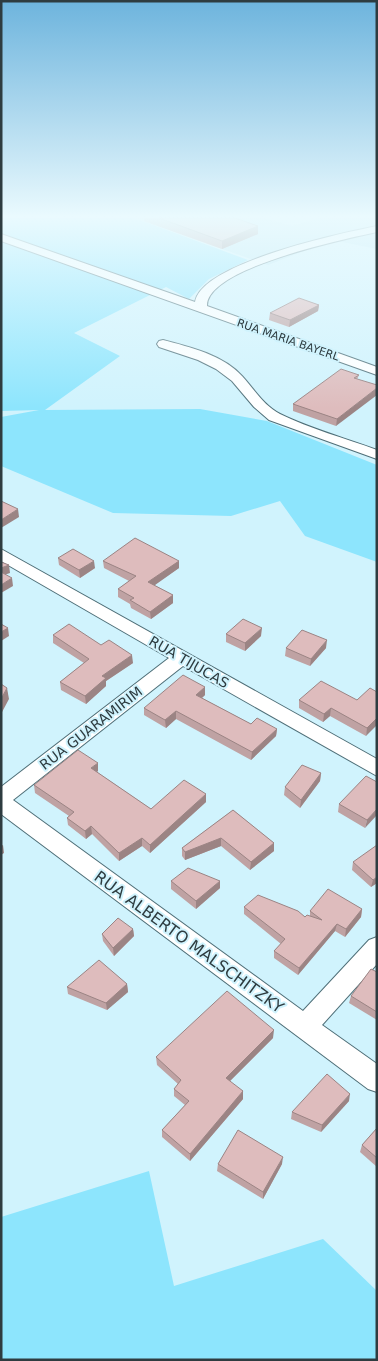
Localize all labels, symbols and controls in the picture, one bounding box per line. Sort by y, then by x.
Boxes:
street label: RUA MARIA BAYERL [235,316,342,364]
street label: RUA TIJUCAS [146,633,232,691]
street label: RUA GUARAMIRIM [37,683,145,773]
street label: RUA ALBERTO MALSCHITZKY [91,867,288,1017]

